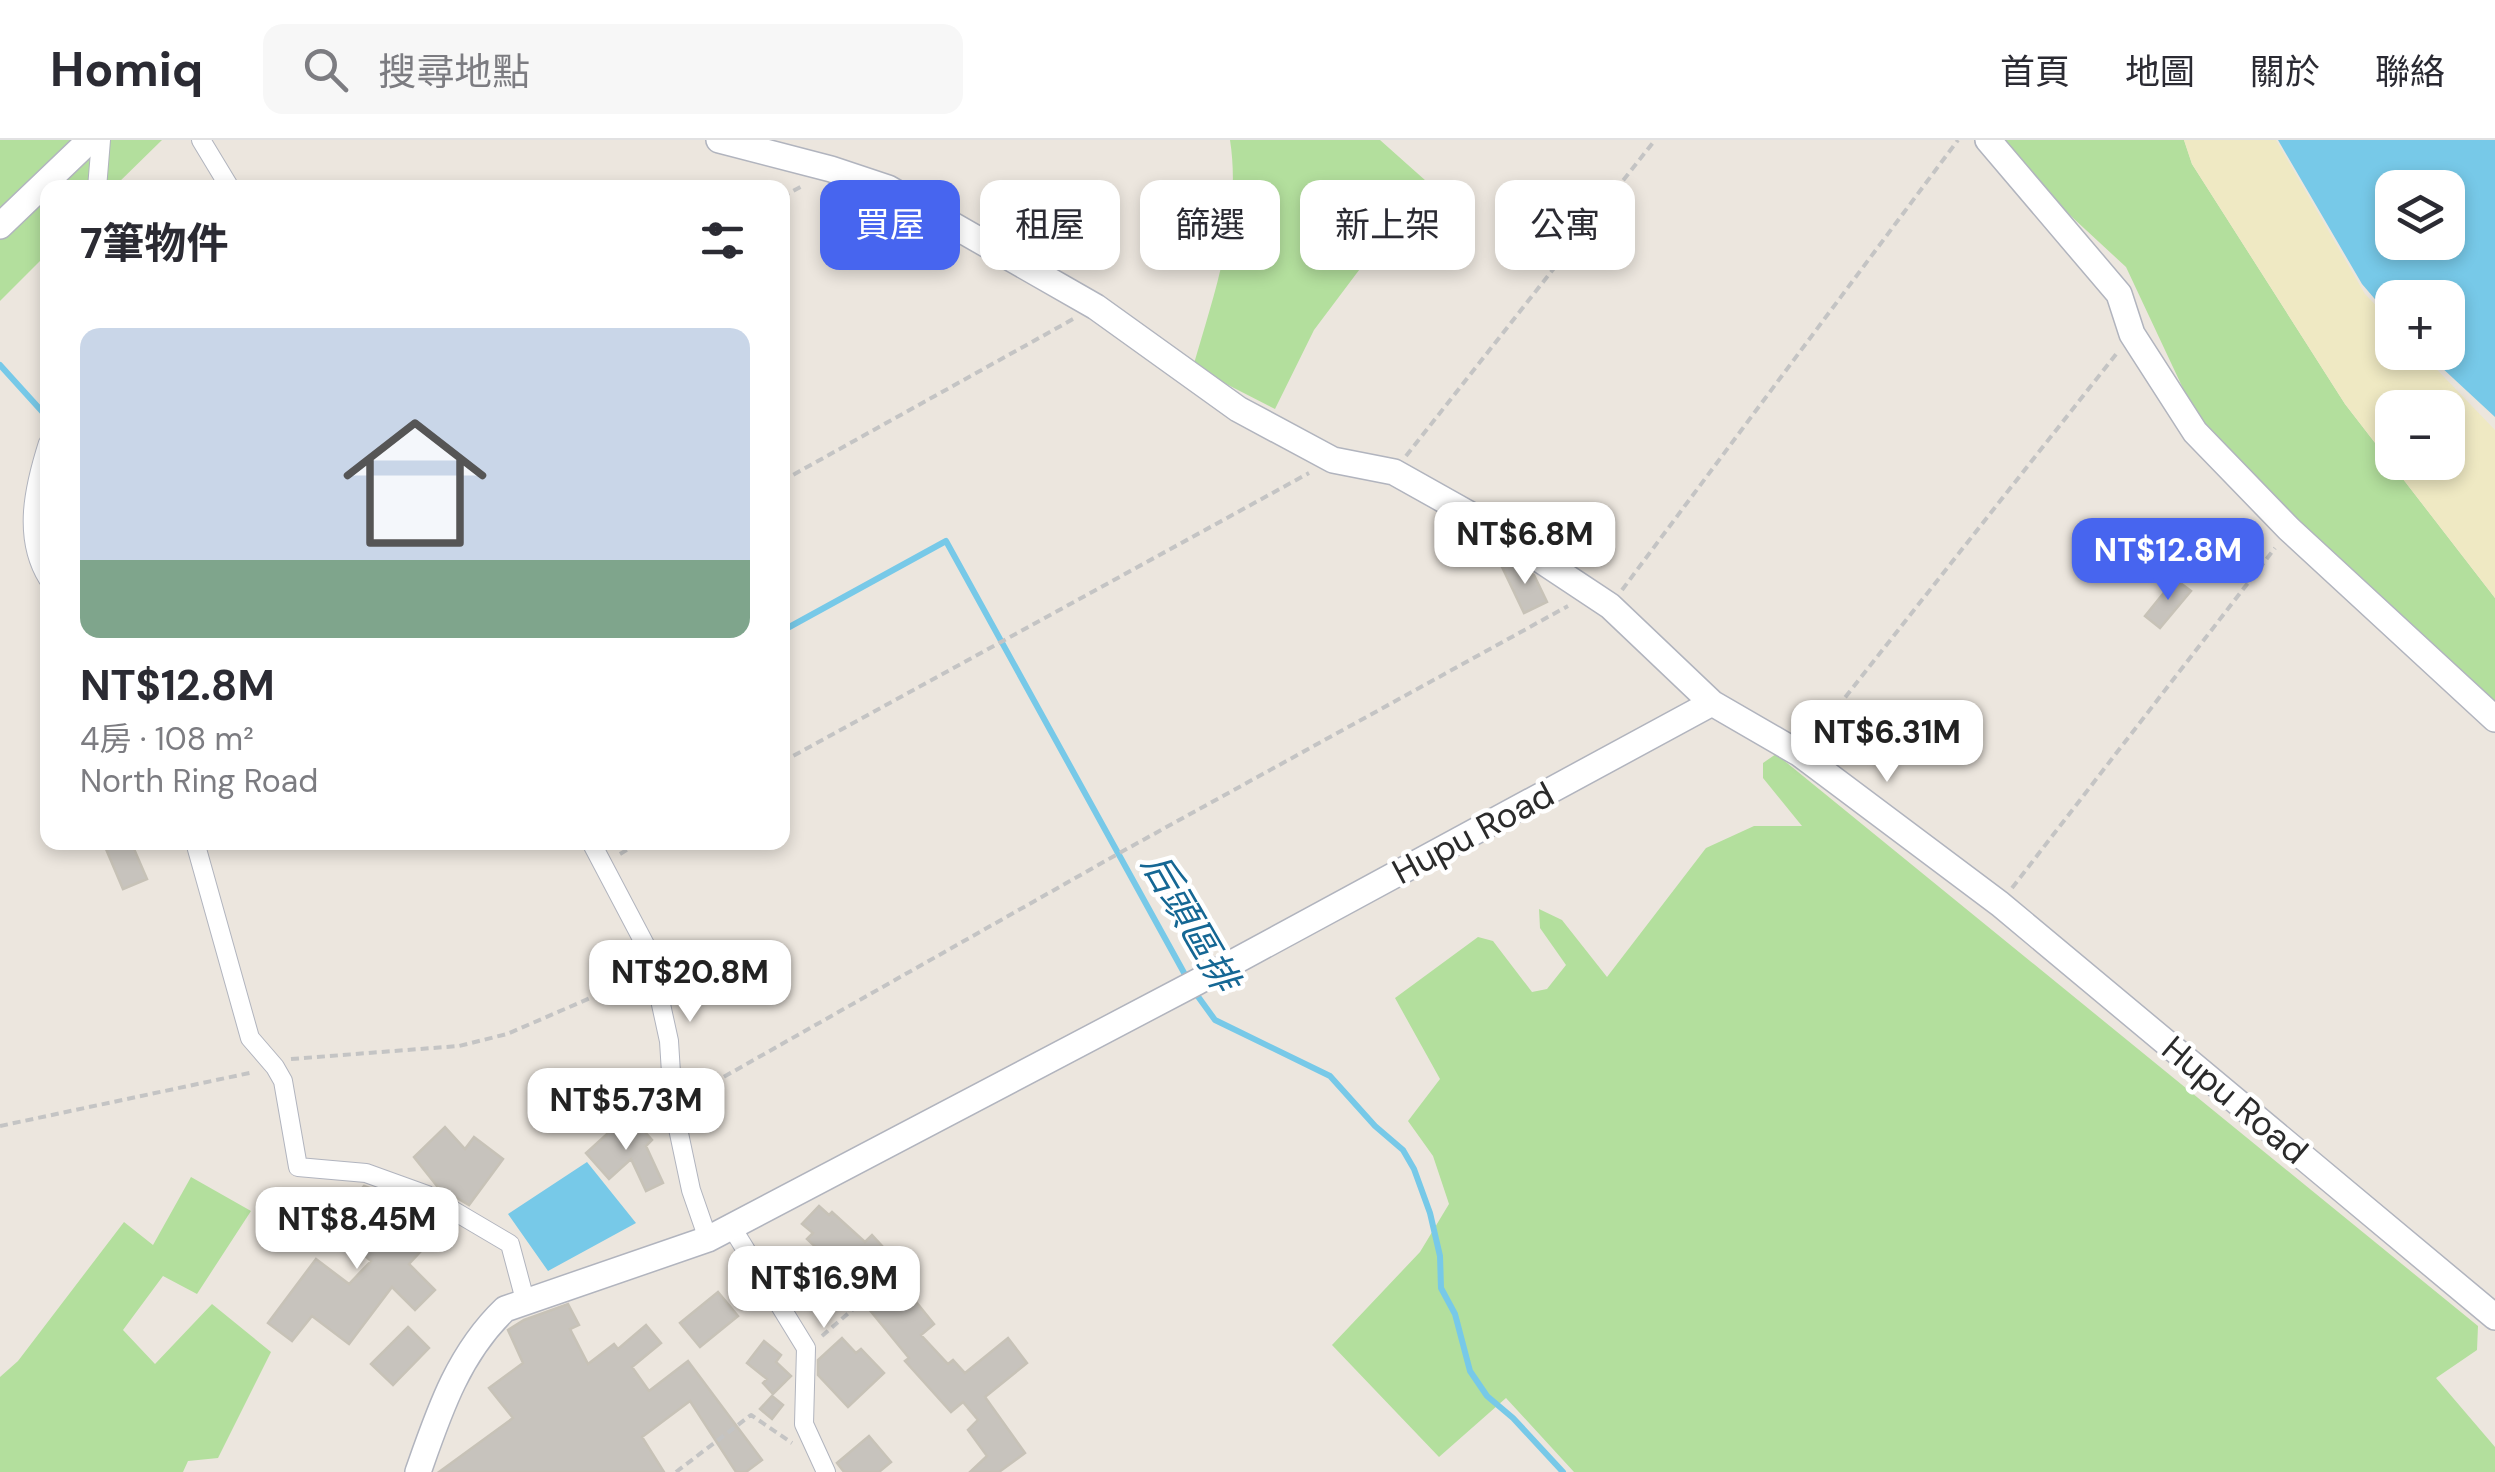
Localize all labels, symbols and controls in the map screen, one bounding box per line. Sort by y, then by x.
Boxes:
search box [263,24,963,114]
text: Homiq [50,38,203,101]
icon: search [298,42,353,97]
text: 搜尋地點 [378,47,530,97]
text: 首頁 [2000,49,2070,95]
text: 地圖 [2125,49,2195,95]
text: 關於 [2250,49,2320,95]
text: 聯絡 [2375,49,2445,95]
map controls [2375,170,2465,480]
button: layers [2375,170,2465,260]
chip: 買屋 [820,180,960,270]
chip: 租屋 [980,180,1120,270]
chip: 篩選 [1140,180,1280,270]
chip: 新上架 [1300,180,1475,270]
chip: 公寓 [1495,180,1635,270]
icon: filters [695,213,750,268]
text: 7筆物件 [80,216,229,271]
button: + [2375,280,2465,370]
button: − [2375,390,2465,480]
icon: home [325,393,505,573]
pin: NT$6.8M [1433,502,1617,587]
text: NT$6.8M [1456,513,1594,555]
pin: NT$12.8M [2065,518,2271,603]
text: NT$12.8M [2094,529,2242,571]
text: NT$12.8M [80,658,275,713]
pin: NT$6.31M [1784,700,1990,785]
text: NT$6.31M [1813,711,1961,753]
text: 4房 · 108 m² [80,718,254,760]
text: North Ring Road [80,760,318,802]
street label: Hupu Road [1384,771,1562,895]
water label: 后頭區排 [1130,844,1252,1005]
pin: NT$20.8M [587,940,793,1025]
text: NT$20.8M [611,951,769,993]
street label: Hupu Road [2153,1026,2317,1174]
pin: NT$5.73M [523,1068,729,1153]
text: NT$5.73M [549,1079,703,1121]
pin: NT$8.45M [254,1187,460,1272]
text: NT$8.45M [278,1198,436,1240]
pin: NT$16.9M [721,1246,927,1331]
text: NT$16.9M [750,1257,898,1299]

